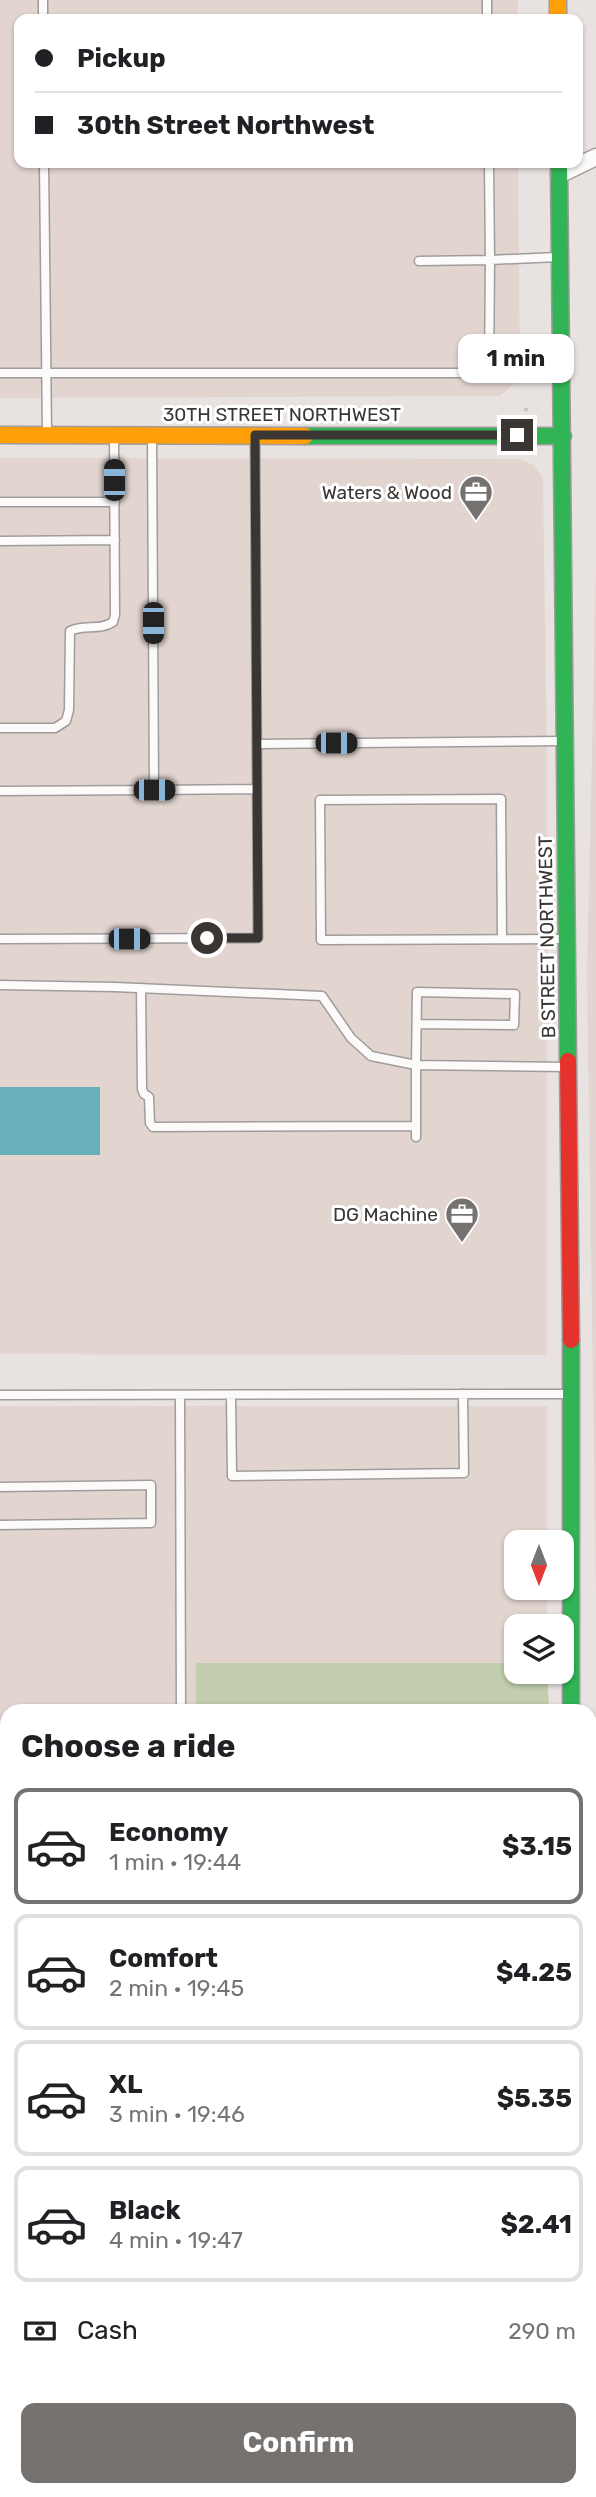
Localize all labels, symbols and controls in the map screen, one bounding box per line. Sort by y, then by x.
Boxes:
text: Pickup [77,43,166,74]
text: 30th Street Northwest [77,110,374,141]
callout: 1 min [459,334,575,382]
text: 1 min [487,344,545,372]
street label: 30TH STREET NORTHWEST [163,403,401,426]
route end [501,419,533,451]
car [104,459,125,501]
office icon: Waters & Wood [457,473,495,522]
place label: Waters & Wood [322,481,452,504]
car [143,602,164,644]
car [316,733,358,754]
car [134,780,176,801]
street label: B STREET NORTHWEST [534,835,560,1039]
route start [191,922,223,954]
car [109,929,151,950]
office icon: DG Machine [443,1195,481,1244]
place label: DG Machine [333,1203,438,1226]
north arrow [504,1530,574,1600]
map controls [504,1530,574,1684]
button: layers [504,1614,574,1684]
text: Choose a ride [21,1727,235,1765]
icon: car [25,1815,88,1878]
text: Economy [109,1817,228,1848]
text: $3.15 [502,1831,572,1862]
text: 1 min · 19:44 [109,1848,241,1876]
icon: car [25,1941,88,2004]
text: Comfort [109,1943,218,1974]
text: $4.25 [496,1957,572,1988]
text: 2 min · 19:45 [109,1974,244,2002]
icon: car [25,2067,88,2130]
text: XL [109,2069,142,2100]
text: $5.35 [497,2083,572,2114]
text: 3 min · 19:46 [109,2100,245,2128]
icon: car [25,2193,88,2256]
text: Black [109,2195,181,2226]
text: $2.41 [500,2209,572,2240]
text: 4 min · 19:47 [109,2226,243,2254]
icon: cash [21,2312,59,2350]
text: Cash [77,2315,138,2346]
text: 290 m [508,2317,576,2345]
button: Confirm [21,2403,576,2483]

